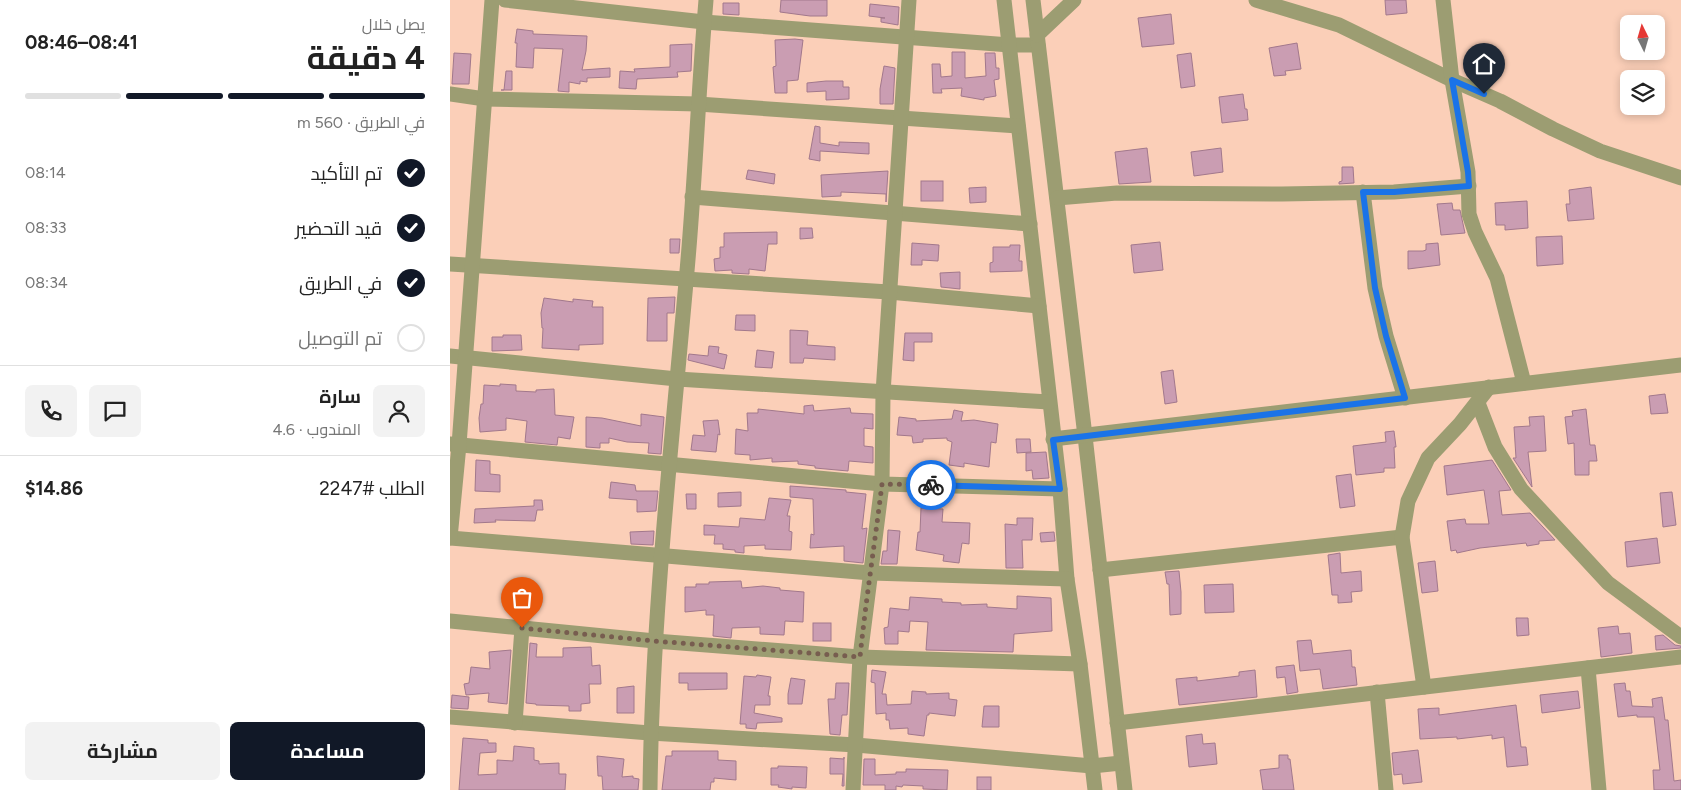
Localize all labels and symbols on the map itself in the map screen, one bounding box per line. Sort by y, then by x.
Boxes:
north arrow [1620,15,1665,60]
pin [1463,43,1505,94]
courier [906,460,956,510]
pin [501,577,543,628]

